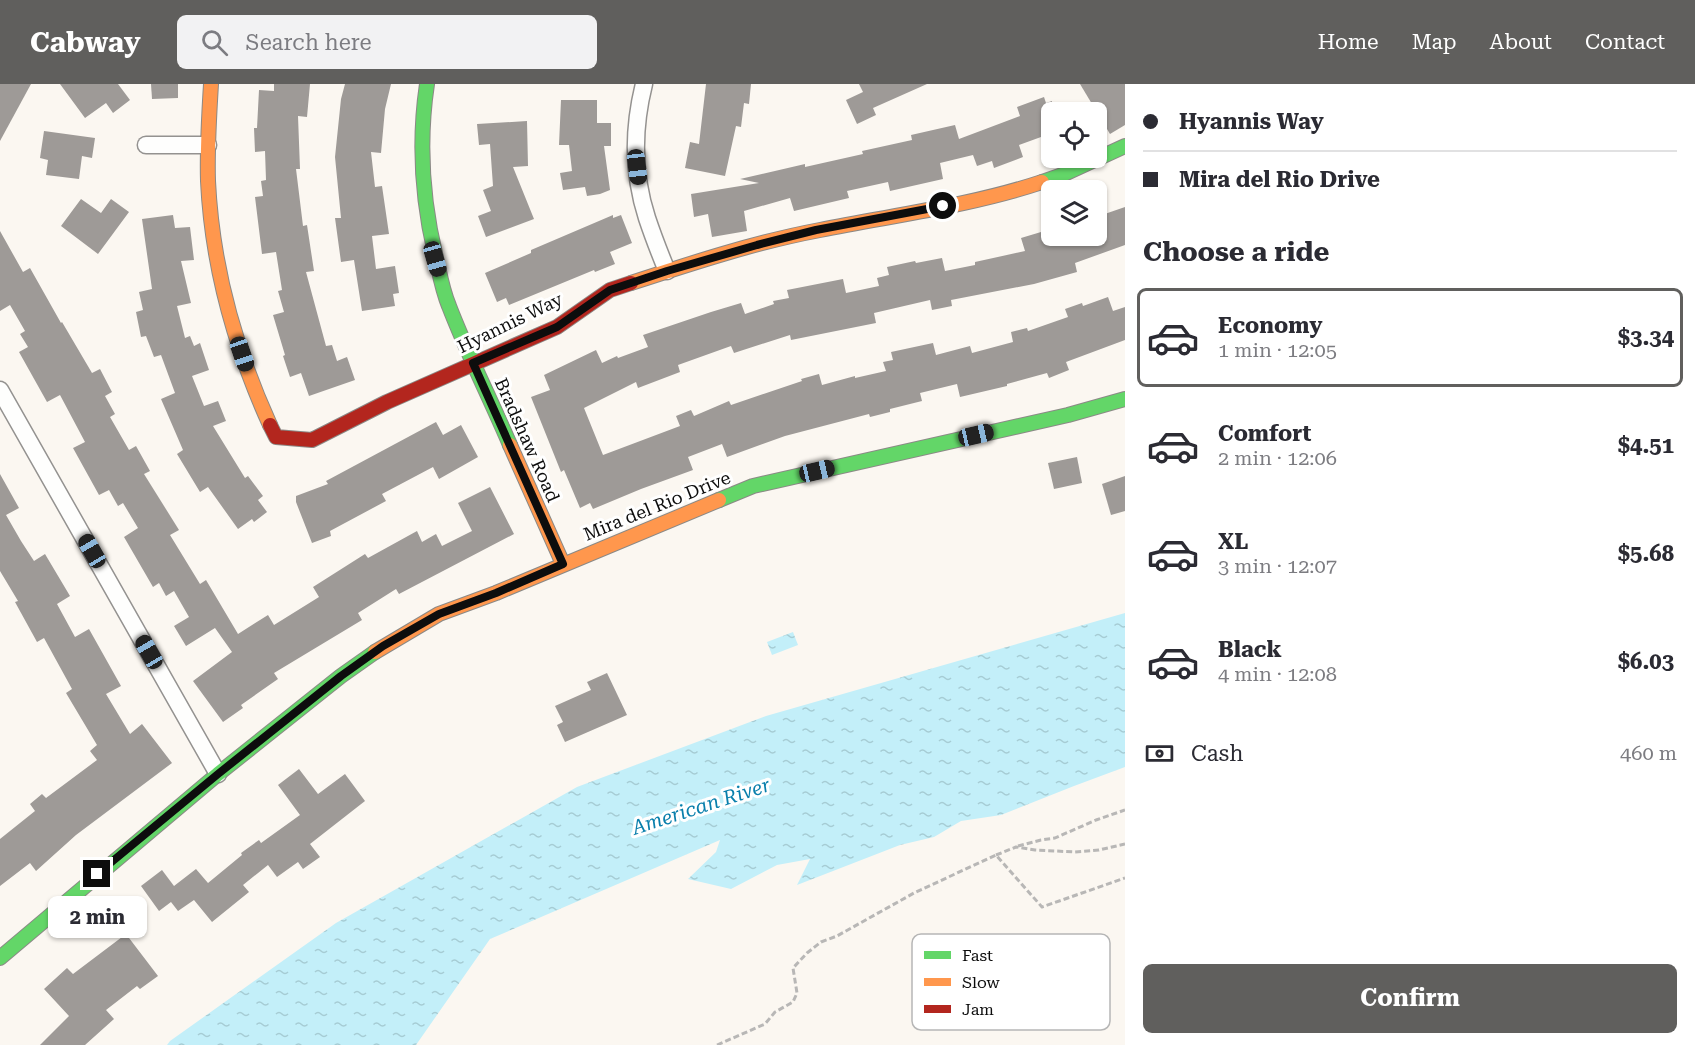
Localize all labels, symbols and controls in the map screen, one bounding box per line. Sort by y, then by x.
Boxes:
search box [177,15,597,69]
text: Cabway [30,26,141,59]
icon: search [198,26,231,59]
text: Search here [246,30,372,55]
text: Home [1318,30,1379,54]
text: Map [1412,30,1457,54]
text: About [1490,30,1552,54]
text: Contact [1585,30,1665,54]
map controls [1041,102,1107,246]
button: locate [1041,102,1107,168]
text: Hyannis Way [1179,109,1324,134]
car [626,148,648,186]
text: Mira del Rio Drive [1179,167,1380,192]
button: layers [1041,180,1107,246]
route start [929,192,956,219]
text: Choose a ride [1143,236,1329,268]
car [421,239,449,279]
street label: Hyannis Way [454,288,566,357]
icon: car [1146,311,1200,365]
text: Economy [1218,313,1322,338]
text: $3.34 [1618,325,1674,350]
car [228,334,256,374]
text: 1 min · 12:05 [1218,338,1337,362]
street label: Bradshaw Road [491,374,564,506]
icon: car [1146,419,1200,473]
text: Comfort [1218,421,1311,446]
car [956,422,996,448]
text: $4.51 [1618,433,1674,458]
text: 2 min · 12:06 [1218,446,1337,470]
car [797,458,837,484]
street label: Mira del Rio Drive [580,466,733,545]
icon: car [1146,527,1200,581]
text: XL [1218,529,1248,554]
car [75,531,109,571]
text: $5.68 [1618,541,1674,566]
text: 3 min · 12:07 [1218,554,1337,578]
car [132,632,166,672]
icon: car [1146,635,1200,689]
text: Black [1218,637,1282,662]
text: $6.03 [1618,649,1674,674]
text: 4 min · 12:08 [1218,662,1337,686]
icon: cash [1143,737,1176,770]
text: Cash [1191,741,1243,766]
text: 460 m [1620,741,1677,765]
water label: American River [628,772,774,840]
route end [83,860,110,887]
callout: 2 min [48,895,146,937]
text: 2 min [70,905,125,929]
legend [912,934,1110,1030]
text: Fast [962,946,993,965]
button: Confirm [1143,964,1677,1033]
text: Slow [962,973,1000,992]
text: Jam [962,1000,994,1019]

